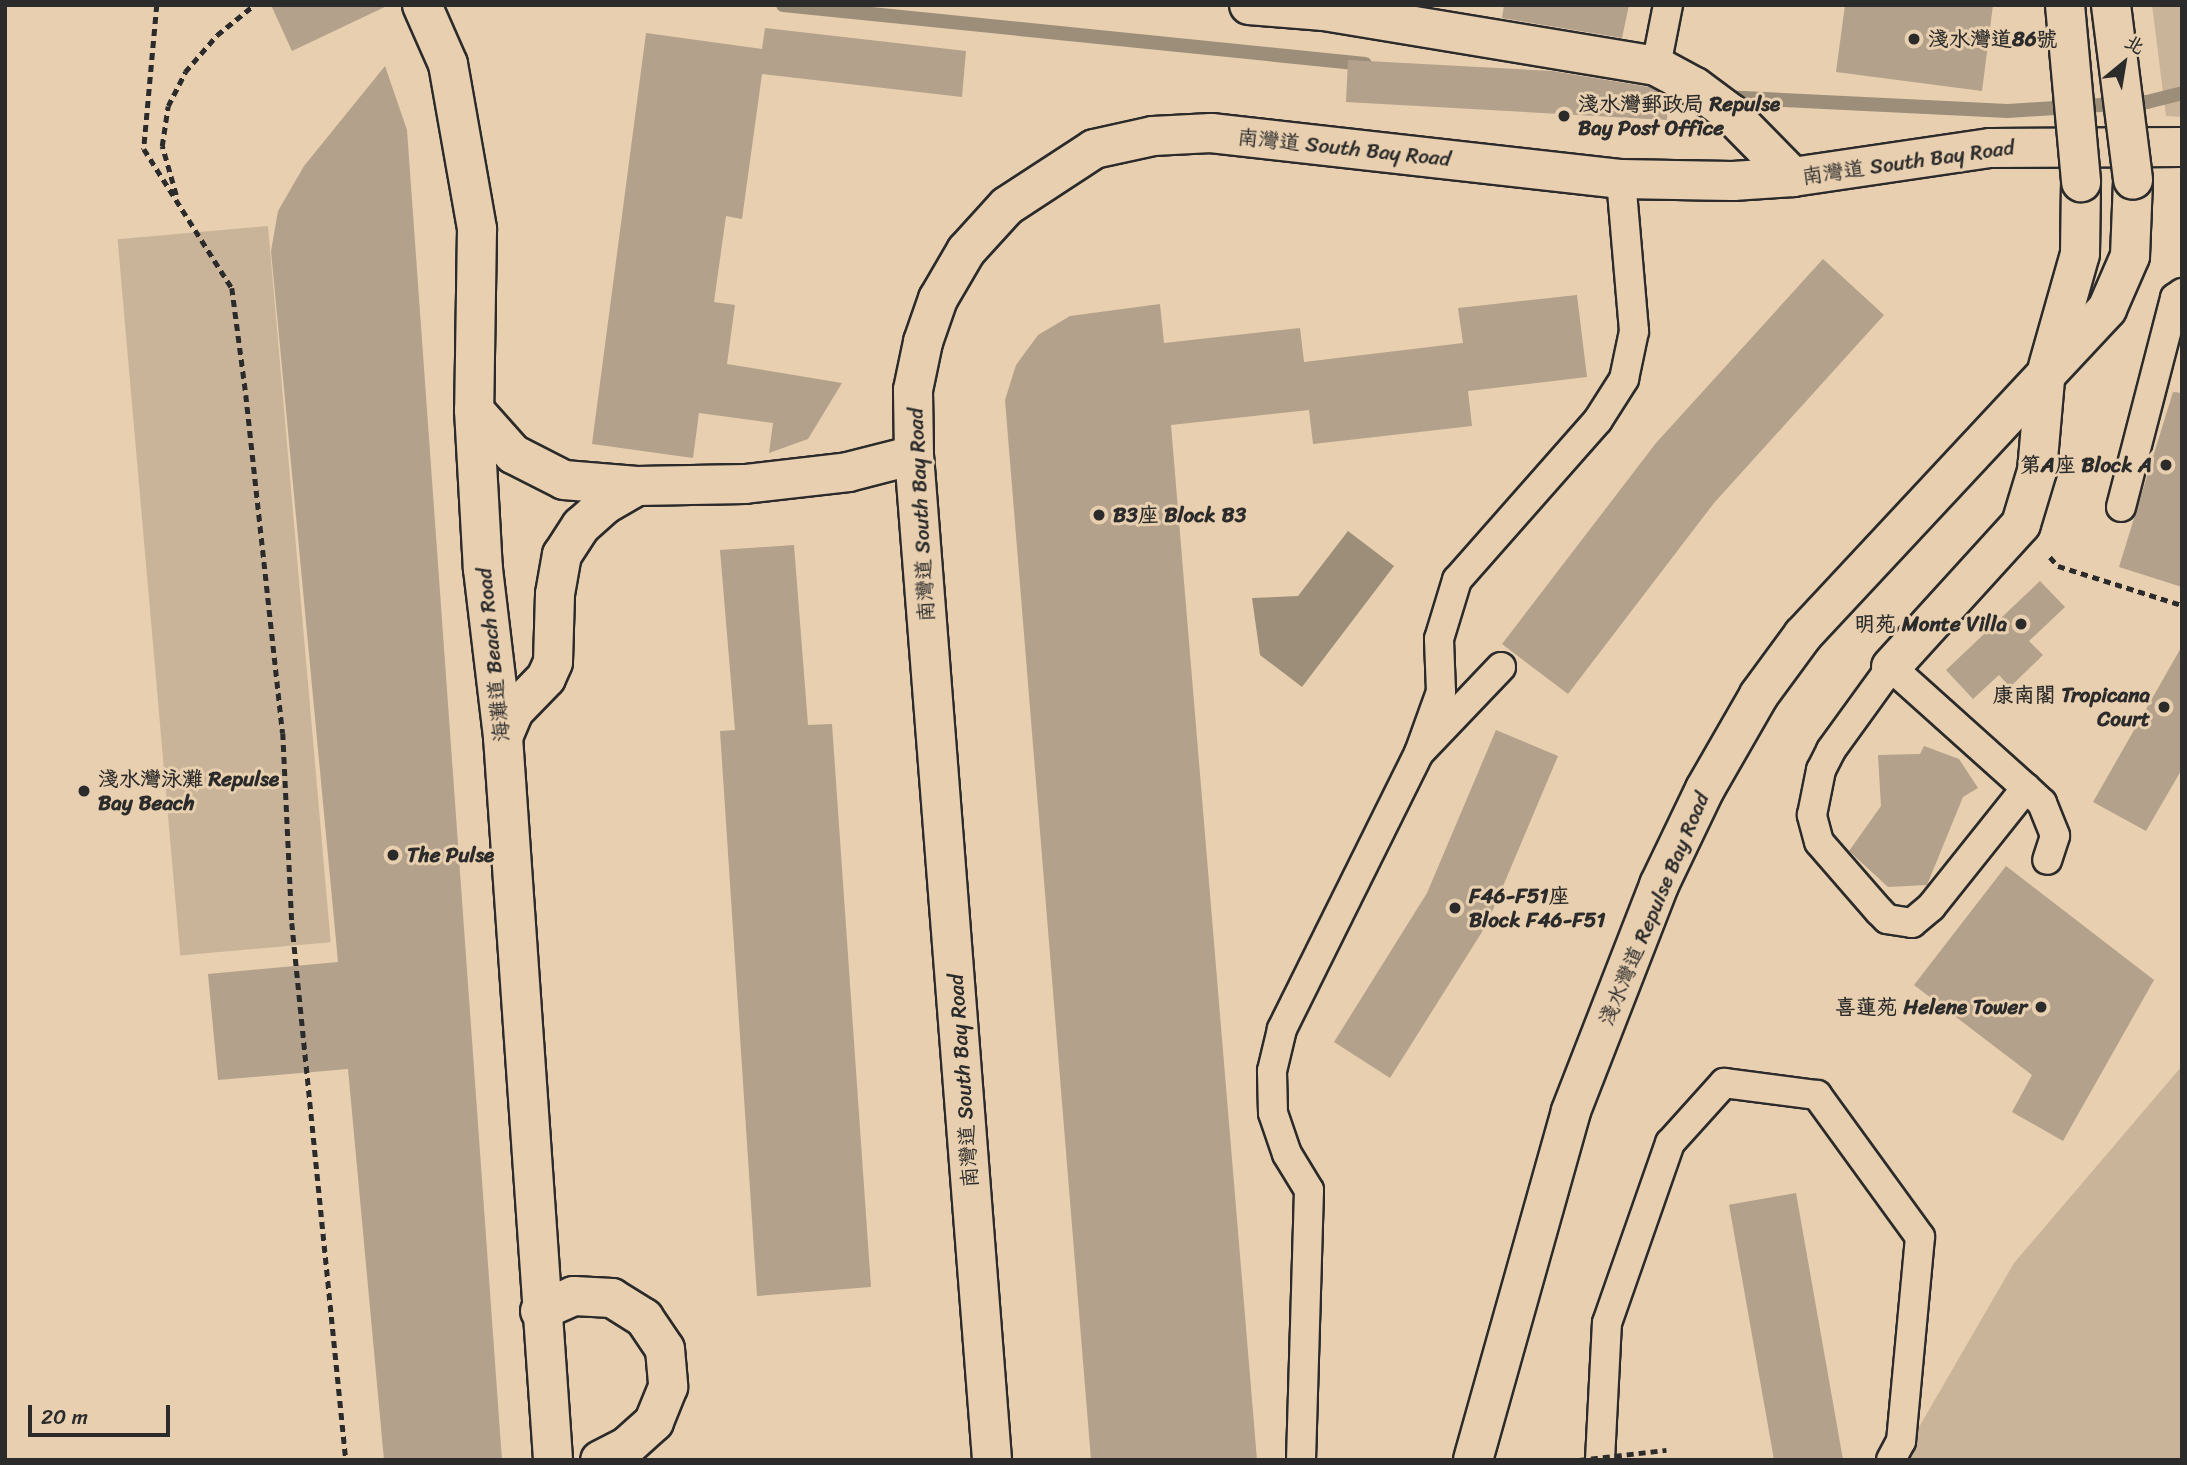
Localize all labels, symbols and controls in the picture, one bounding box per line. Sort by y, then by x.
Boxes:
text: 北 [2118,25,2151,63]
place label: 淺水灣道86號 [1928,26,2058,52]
north arrow [2089,28,2159,98]
marker: 淺水灣道86號 [1906,31,1922,47]
place label: 淺水灣郵政局 Repulse Bay Post Office [1578,91,1780,141]
marker: 淺水灣郵政局 Repulse Bay Post Office [1556,108,1572,124]
street label: 南灣道 South Bay Road [1236,124,1452,172]
street label: 南灣道 South Bay Road [1800,135,2016,189]
street label: 南灣道 South Bay Road [903,407,939,623]
place label: 第A座 Block A [2020,452,2152,478]
marker: 第A座 Block A [2158,457,2174,473]
place label: B3座 Block B3 [1113,502,1246,528]
marker: B3座 Block B3 [1091,507,1107,523]
street label: 海灘道 Beach Road [471,567,515,743]
place label: 明苑 Monte Villa [1854,611,2007,637]
marker: 明苑 Monte Villa [2013,616,2029,632]
place label: 康南閣 Tropicana Court [1993,682,2150,732]
marker: 康南閣 Tropicana Court [2156,699,2172,715]
place label: 淺水灣泳灘 Repulse Bay Beach [98,766,279,816]
marker: 淺水灣泳灘 Repulse Bay Beach [76,783,92,799]
street label: 淺水灣道 Repulse Bay Road [1593,789,1715,1029]
place label: The Pulse [407,842,496,868]
marker: The Pulse [385,847,401,863]
place label: F46-F51座 Block F46-F51 [1469,883,1606,933]
marker: F46-F51座 Block F46-F51 [1447,900,1463,916]
street label: 南灣道 South Bay Road [943,973,983,1189]
place label: 喜蓮苑 Helene Tower [1835,994,2027,1020]
marker: 喜蓮苑 Helene Tower [2033,999,2049,1015]
scale bar [32,1392,173,1436]
text: 20 m [41,1398,88,1436]

